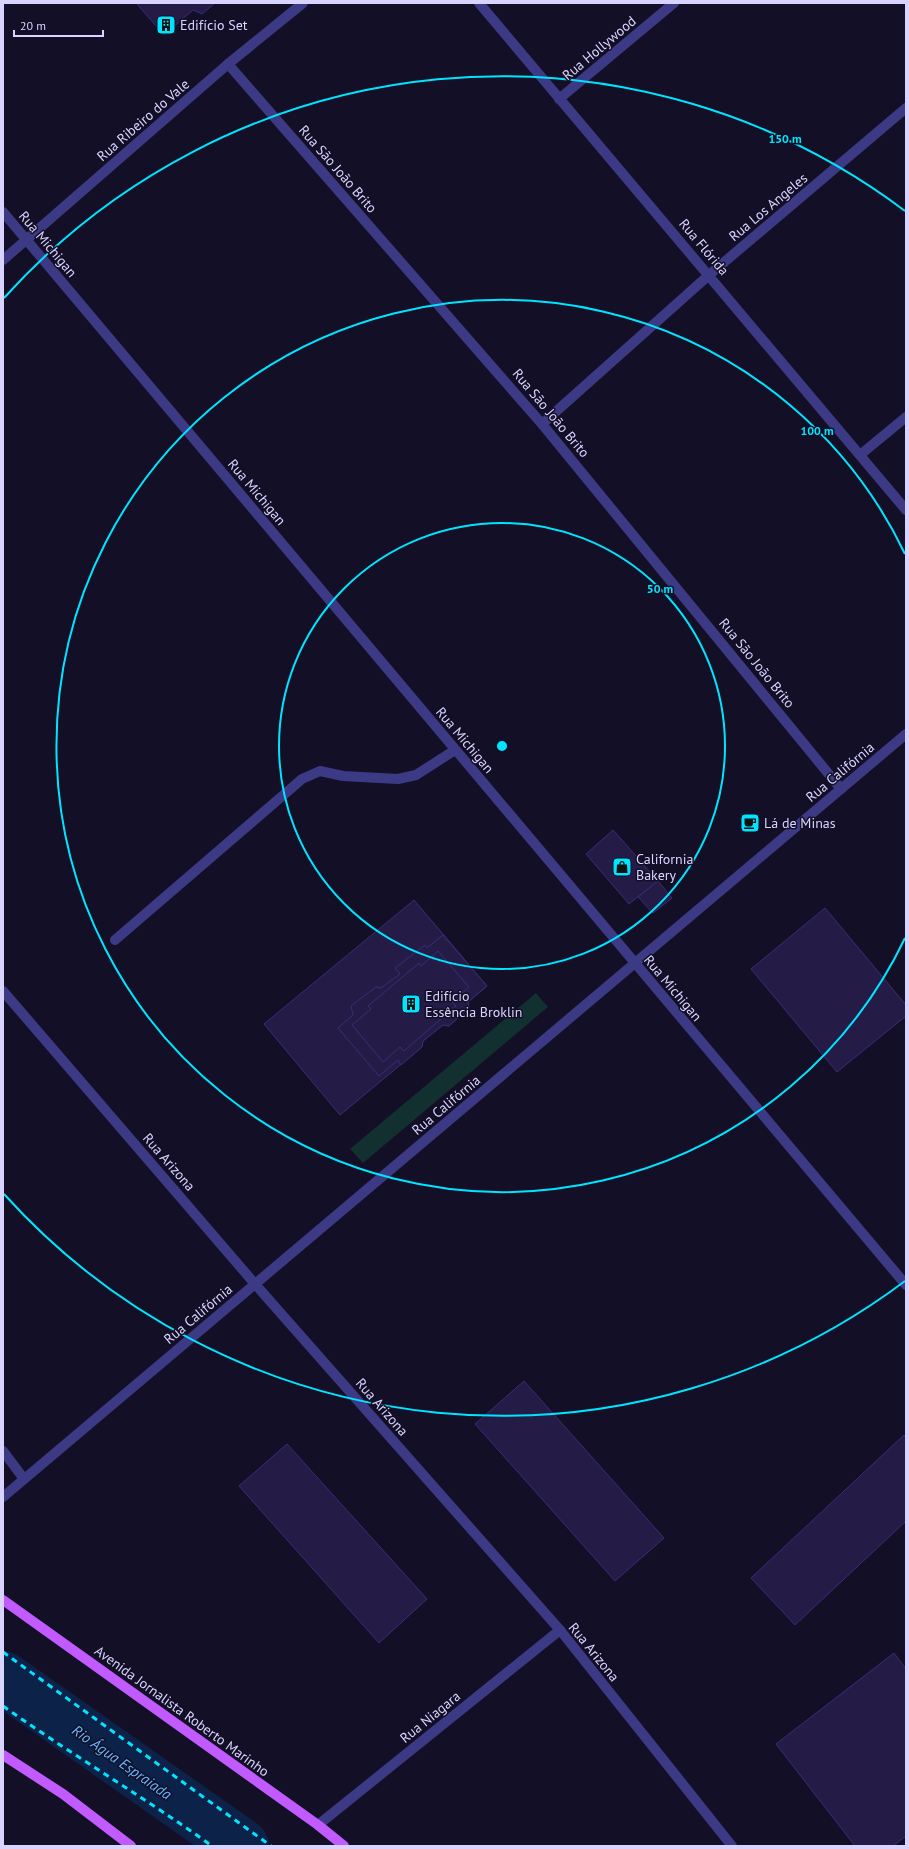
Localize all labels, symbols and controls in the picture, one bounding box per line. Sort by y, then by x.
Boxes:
scale bar [14,12,103,38]
street label: Rua Hollywood [558,12,640,84]
building icon: Edifício Set [155,14,177,36]
place label: Edifício Set [180,16,248,34]
text: 20 m [20,18,46,33]
street label: Rua Ribeiro do Vale [93,75,193,165]
street label: Rua São João Brito [295,121,381,217]
text: 150 m [768,131,802,146]
street label: Rua Los Angeles [725,169,811,245]
street label: Rua Michigan [15,207,81,281]
street label: Rua Flórida [675,215,733,279]
street label: Rua São João Brito [509,365,593,461]
text: 100 m [800,423,834,438]
street label: Rua Michigan [224,455,290,529]
text: 50 m [647,581,673,596]
street label: Rua São João Brito [715,614,799,712]
street label: Rua Michigan [432,703,498,777]
street label: Rua Califórnia [802,738,878,806]
centre of rings [495,739,509,753]
cafe icon: Lá de Minas [739,812,761,834]
place label: Lá de Minas [764,814,836,832]
place label: California Bakery [636,850,694,884]
shop icon: California Bakery [611,856,633,878]
street label: Rua Michigan [640,951,706,1025]
place label: Edifício Essência Broklin [425,987,522,1021]
building icon: Edifício Essência Broklin [400,993,422,1015]
street label: Rua Califórnia [408,1071,484,1139]
street label: Rua Arizona [139,1129,199,1195]
street label: Rua Califórnia [160,1280,236,1348]
street label: Rua Arizona [352,1374,412,1440]
street label: Rua Arizona [565,1619,623,1685]
street label: Avenida Jornalista Roberto Marinho [91,1642,273,1780]
street label: Rua Niagara [396,1687,464,1747]
water label: Rio Água Espraiada [68,1720,176,1804]

